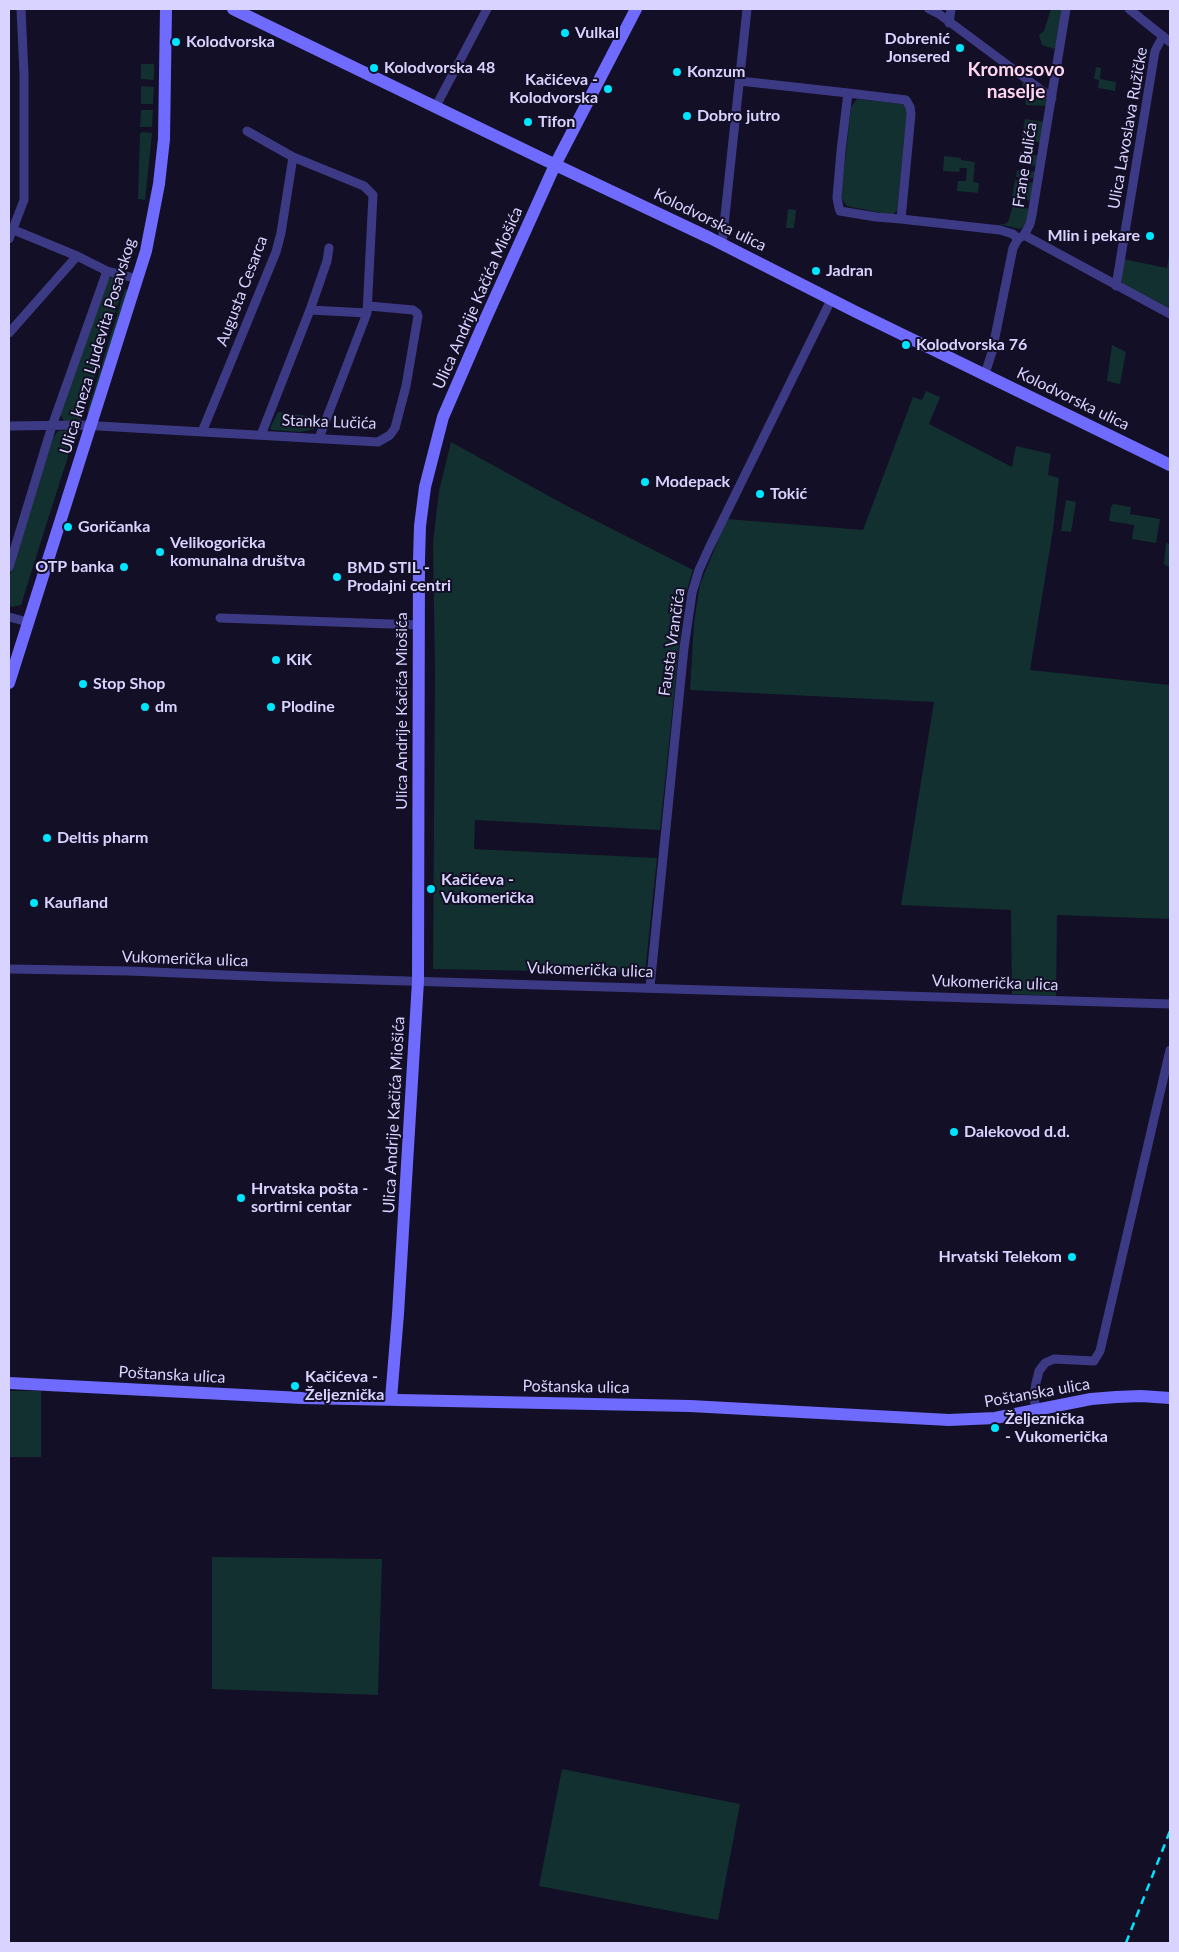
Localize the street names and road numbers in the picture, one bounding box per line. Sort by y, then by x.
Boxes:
street label: Ulica Lavoslava Ružičke [1104,46,1152,210]
street label: Frane Bulića [1009,121,1041,209]
street label: Kolodvorska ulica [651,184,769,256]
street label: Ulica Andrije Kačića Miošića [429,204,527,392]
street label: Augusta Cesarca [212,233,272,349]
street label: Ulica kneza Ljudevita Posavskog [56,236,140,456]
street label: Kolodvorska ulica [1014,363,1132,435]
street label: Stanka Lučića [281,411,377,433]
street label: Fausta Vrančića [655,587,689,697]
street label: Ulica Andrije Kačića Miošića [392,612,412,810]
street label: Vukomerička ulica [121,947,249,971]
street label: Vukomerička ulica [526,958,654,982]
street label: Vukomerička ulica [931,971,1059,995]
street label: Ulica Andrije Kačića Miošića [379,1016,409,1214]
street label: Poštanska ulica [118,1363,226,1387]
street label: Poštanska ulica [983,1374,1091,1412]
street label: Poštanska ulica [522,1376,630,1398]

